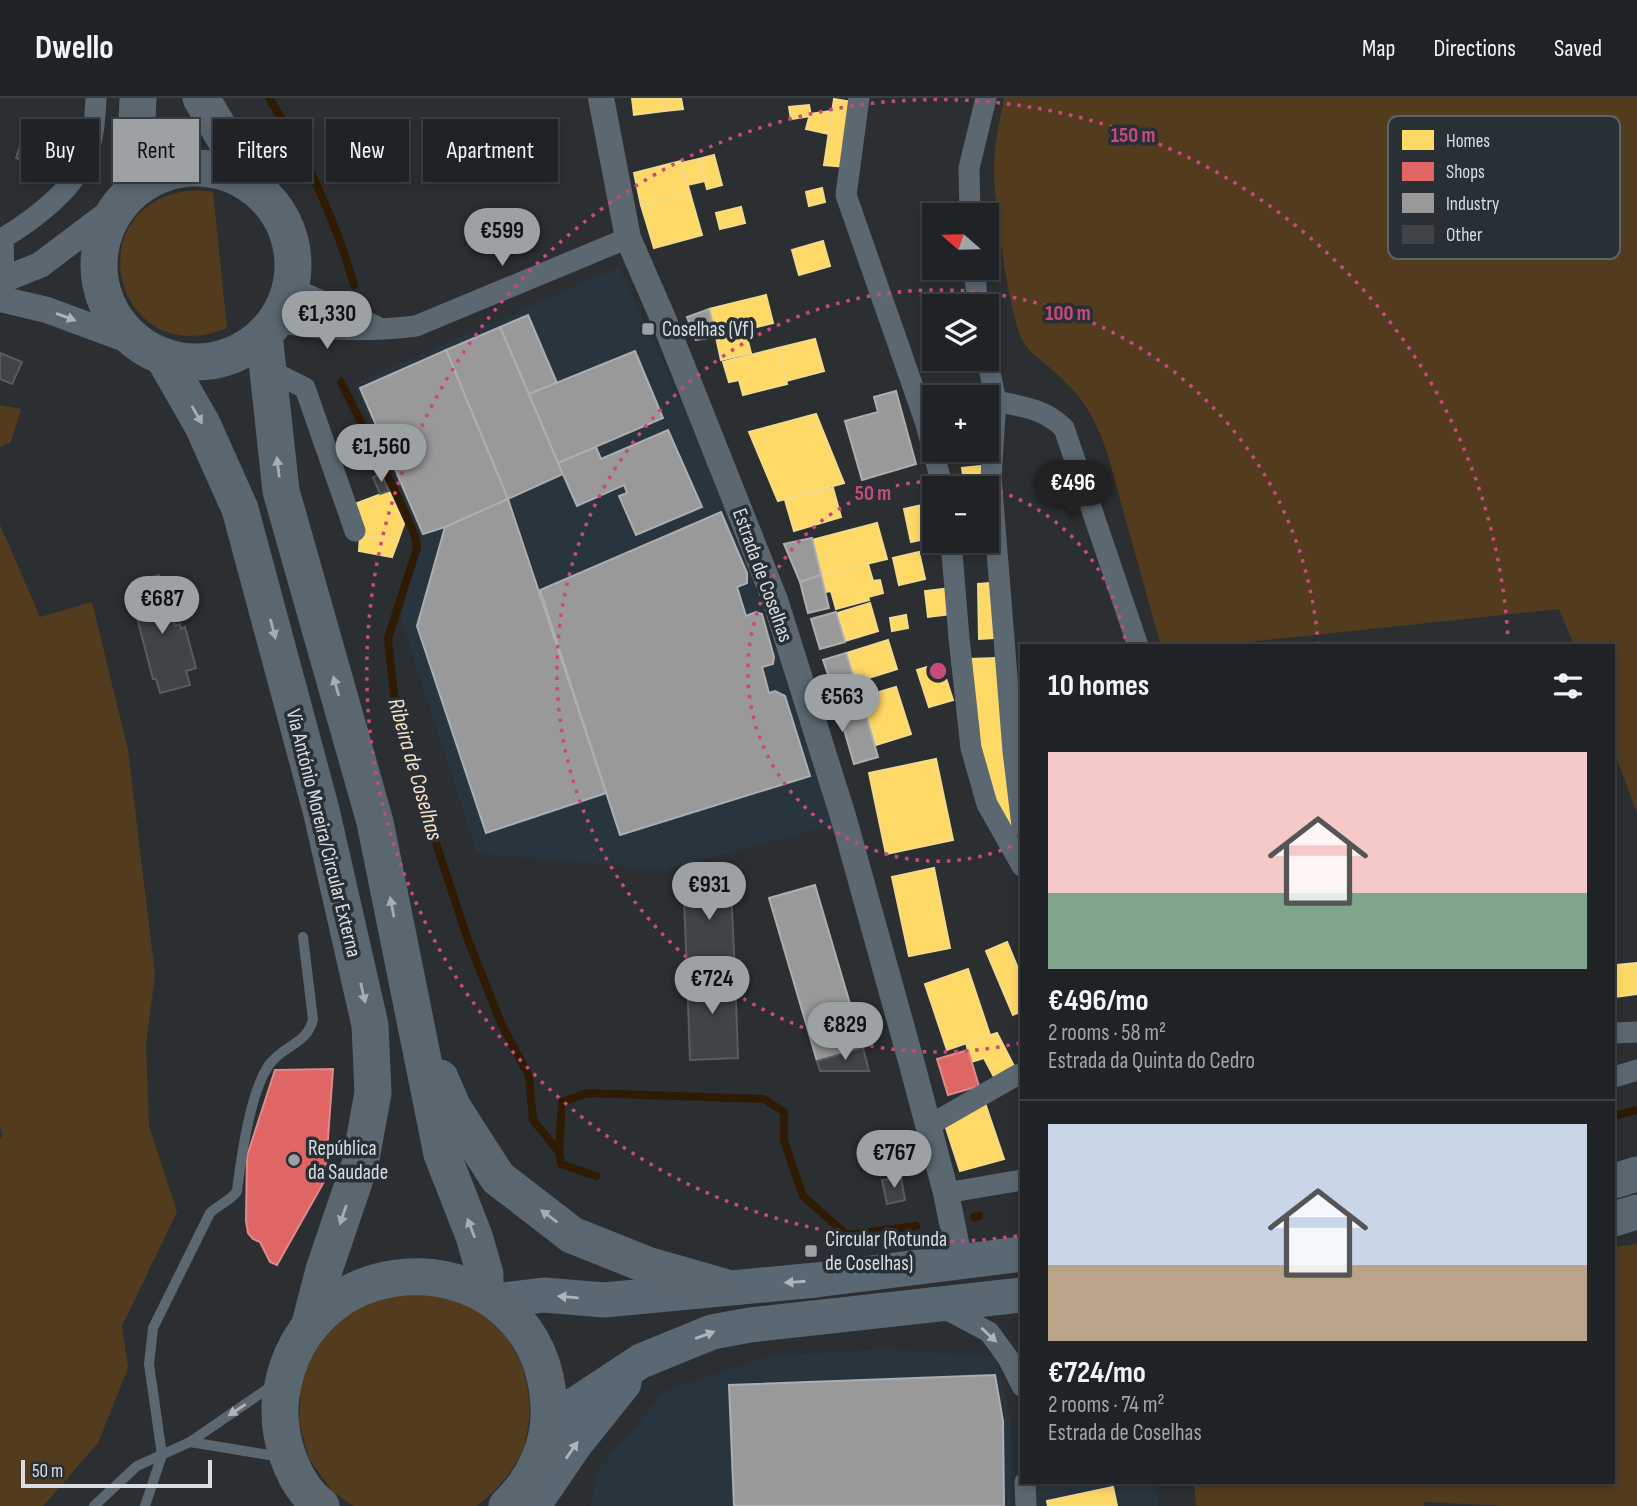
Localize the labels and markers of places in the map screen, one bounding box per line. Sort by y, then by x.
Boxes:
pin: €599 [461,208,543,268]
pin: €1,330 [270,292,384,351]
place label: Coselhas (Vf) [662,317,754,342]
marker: Coselhas (Vf) [640,321,656,337]
pin: €1,560 [324,424,438,484]
pin: €496 [1032,460,1114,520]
pin: €687 [121,576,203,636]
centre of rings [926,659,950,683]
pin: €563 [801,674,883,734]
pin: €931 [668,862,750,922]
pin: €724 [671,956,753,1016]
pin: €829 [804,1002,886,1062]
pin: €767 [853,1130,935,1190]
place label: República da Saudade [308,1136,388,1185]
marker: República da Saudade [286,1152,302,1168]
place label: Circular (Rotunda de Coselhas) [825,1227,947,1276]
marker: Circular (Rotunda de Coselhas) [803,1243,819,1259]

